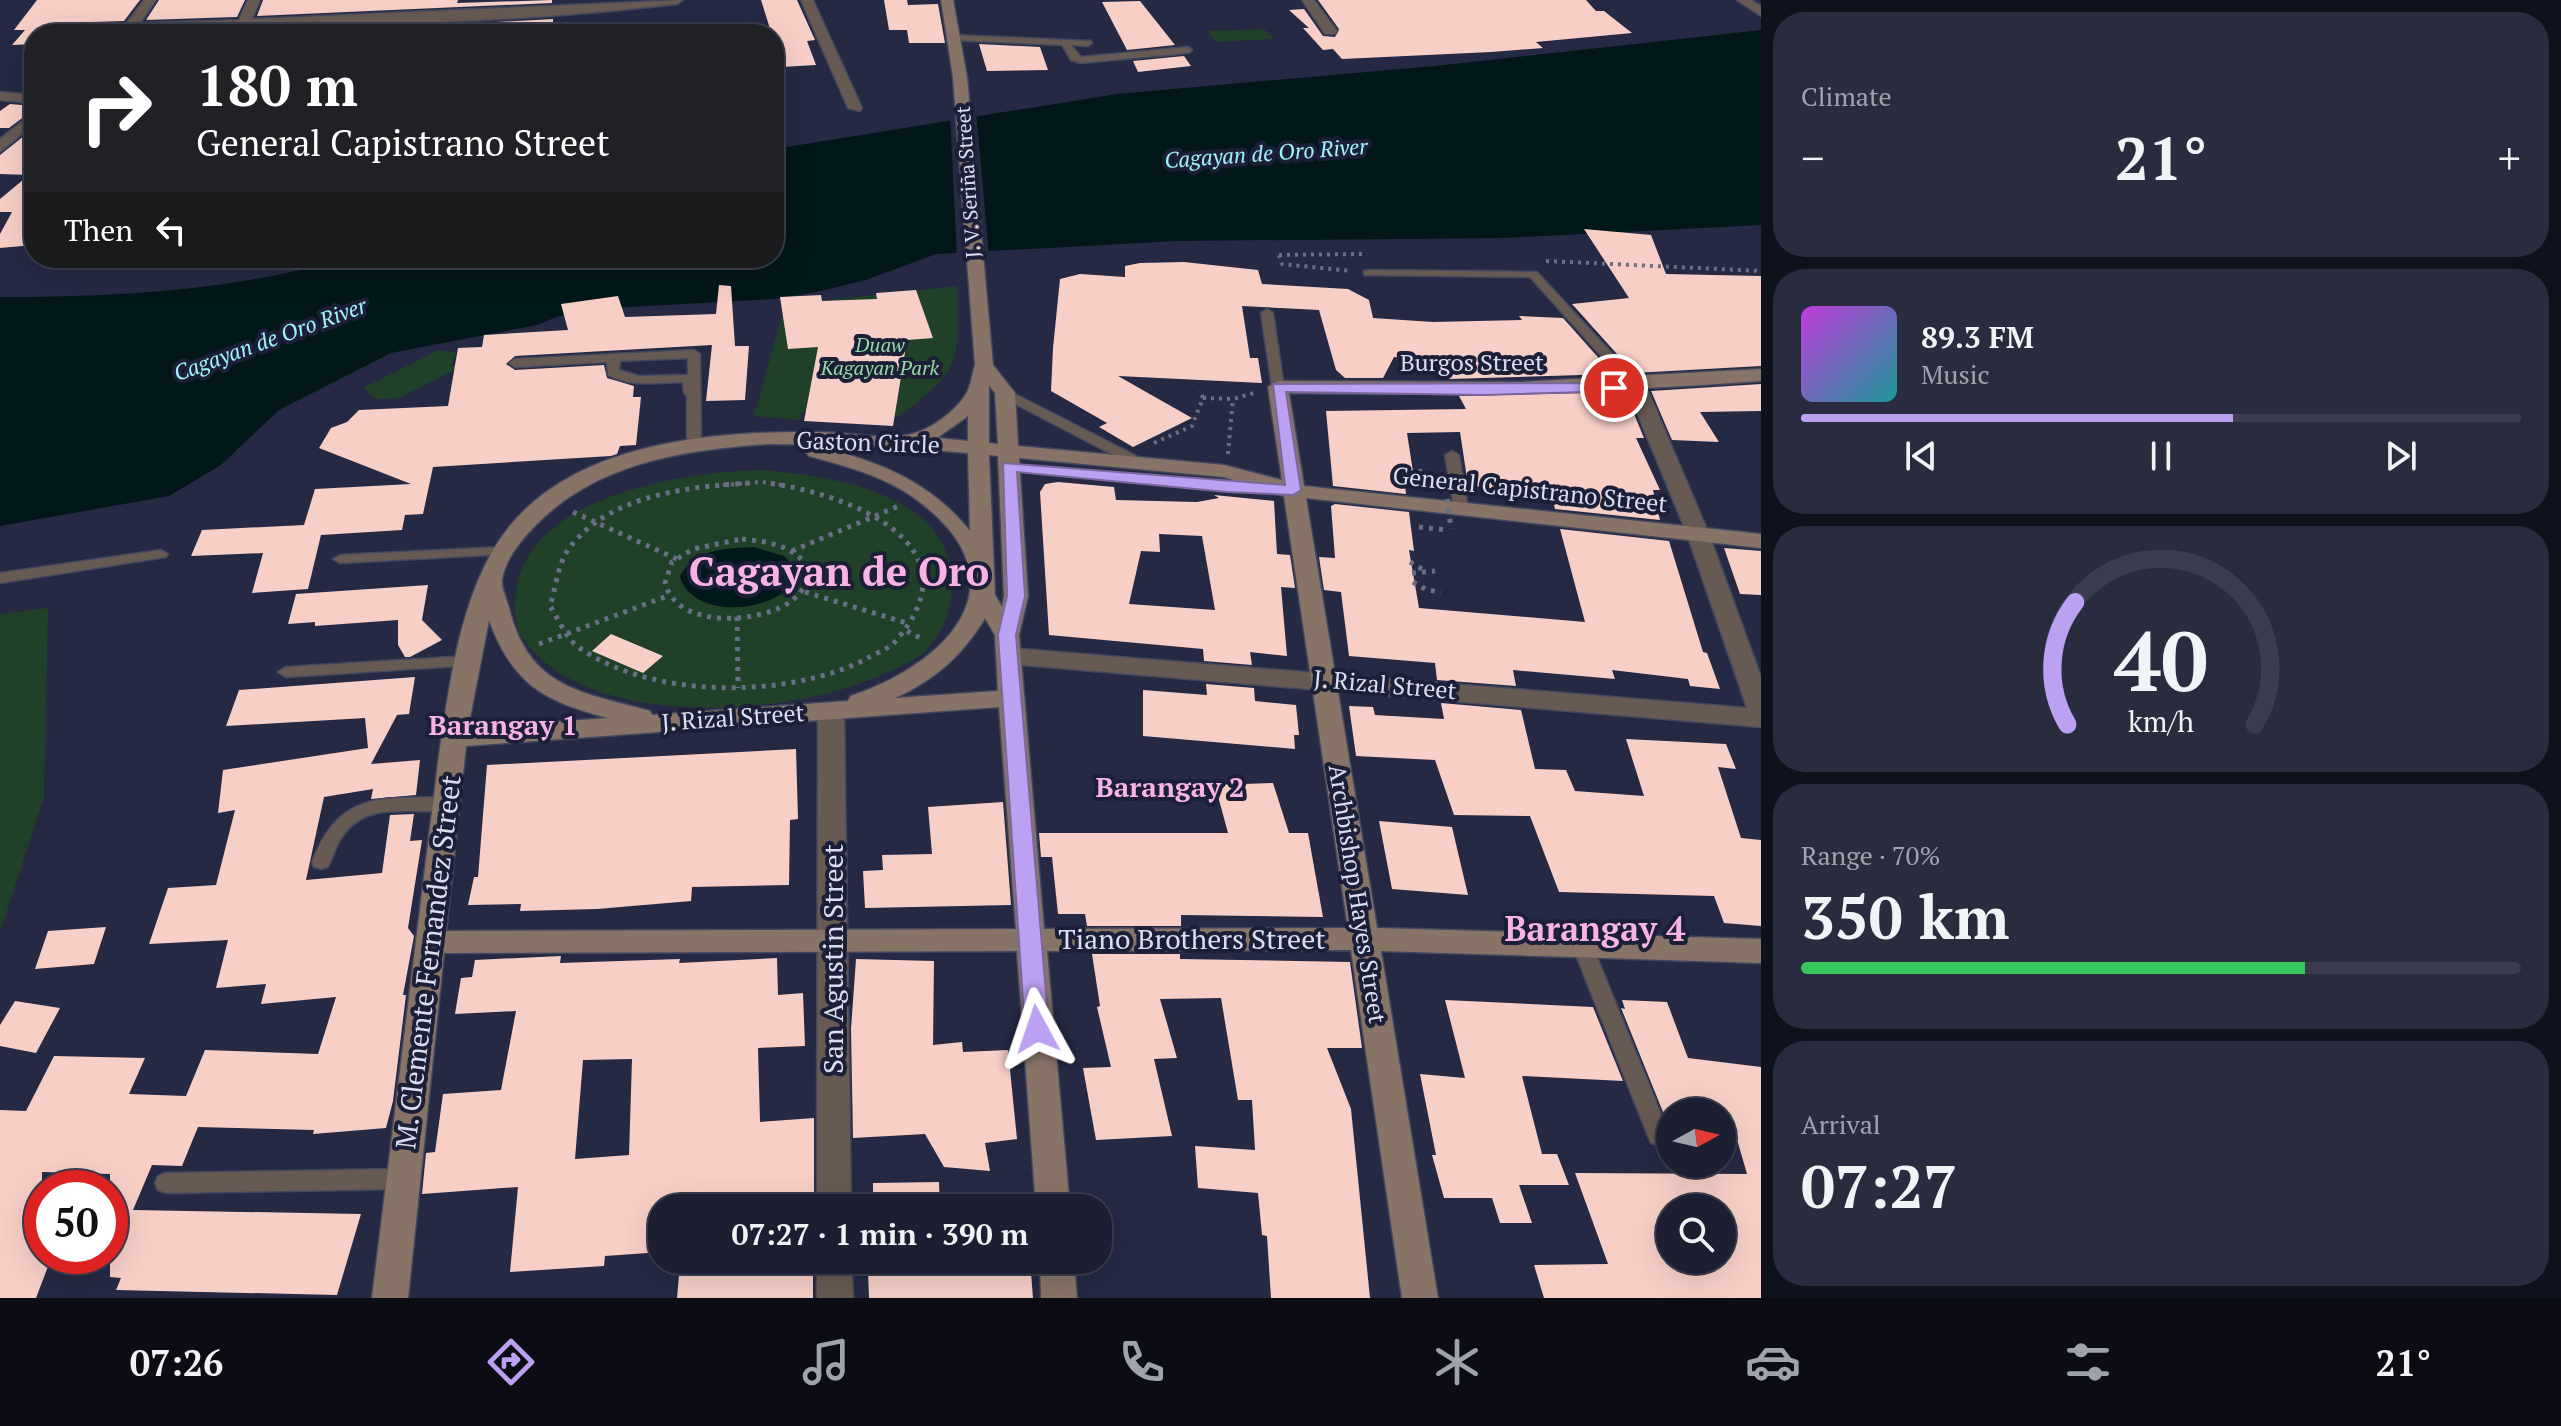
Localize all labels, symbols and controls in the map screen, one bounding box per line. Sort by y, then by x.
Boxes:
text: 180 m [196,48,358,122]
icon: right [64,56,168,160]
text: Climate [1801,79,1892,113]
street label: J. V. Seriña Street [949,105,986,259]
text: 21° [2115,118,2207,197]
text: General Capistrano Street [196,119,610,166]
text: − [1801,128,1824,187]
text: + [2498,128,2521,187]
water label: Cagayan de Oro River [1163,131,1370,174]
icon: left [149,208,193,252]
text: Then [64,210,133,250]
water label: Cagayan de Oro River [169,290,372,387]
text: 89.3 FM [1921,317,2034,357]
park label: Duaw Kagayan Park [820,331,940,381]
street label: Burgos Street [1400,346,1544,378]
pin [1580,354,1648,422]
text: Music [1921,357,1990,391]
icon: arrive [1592,366,1636,410]
street label: Gaston Circle [796,424,940,460]
icon: previous [1899,434,1943,478]
icon: pause [2139,434,2183,478]
icon: next [2379,434,2423,478]
street label: General Capistrano Street [1391,459,1669,519]
district label: Cagayan de Oro [689,544,989,597]
text: 40 [2114,605,2208,715]
street label: J. Rizal Street [1312,662,1458,706]
street label: J. Rizal Street [660,696,806,738]
text: km/h [2128,702,2194,740]
district label: Barangay 1 [428,706,578,743]
street label: Archbishop Hayes Street [1322,762,1394,1026]
district label: Barangay 2 [1095,768,1245,805]
street label: M. Clemente Fernandez Street [386,772,469,1151]
text: Range · 70% [1801,838,1940,872]
street label: San Agustin Street [814,843,851,1074]
text: 350 km [1801,877,2009,956]
district label: Barangay 4 [1505,906,1686,951]
street label: Tiano Brothers Street [1058,920,1326,957]
position arrow [995,987,1079,1071]
north arrow [1656,1098,1736,1178]
map controls [1656,1098,1736,1274]
text: Arrival [1801,1107,1881,1141]
text: 07:27 [1801,1146,1957,1225]
speed limit sign: 50 [24,1170,128,1274]
button: search [1656,1194,1736,1274]
text: 07:27 · 1 min · 390 m [732,1214,1028,1254]
icon: directions [483,1334,539,1390]
icon: music [798,1334,854,1390]
icon: phone [1114,1334,1170,1390]
icon: climate [1429,1334,1485,1390]
icon: car [1745,1334,1801,1390]
icon: filters [2060,1334,2116,1390]
text: 07:26 [130,1339,223,1386]
text: 21° [2376,1339,2431,1386]

